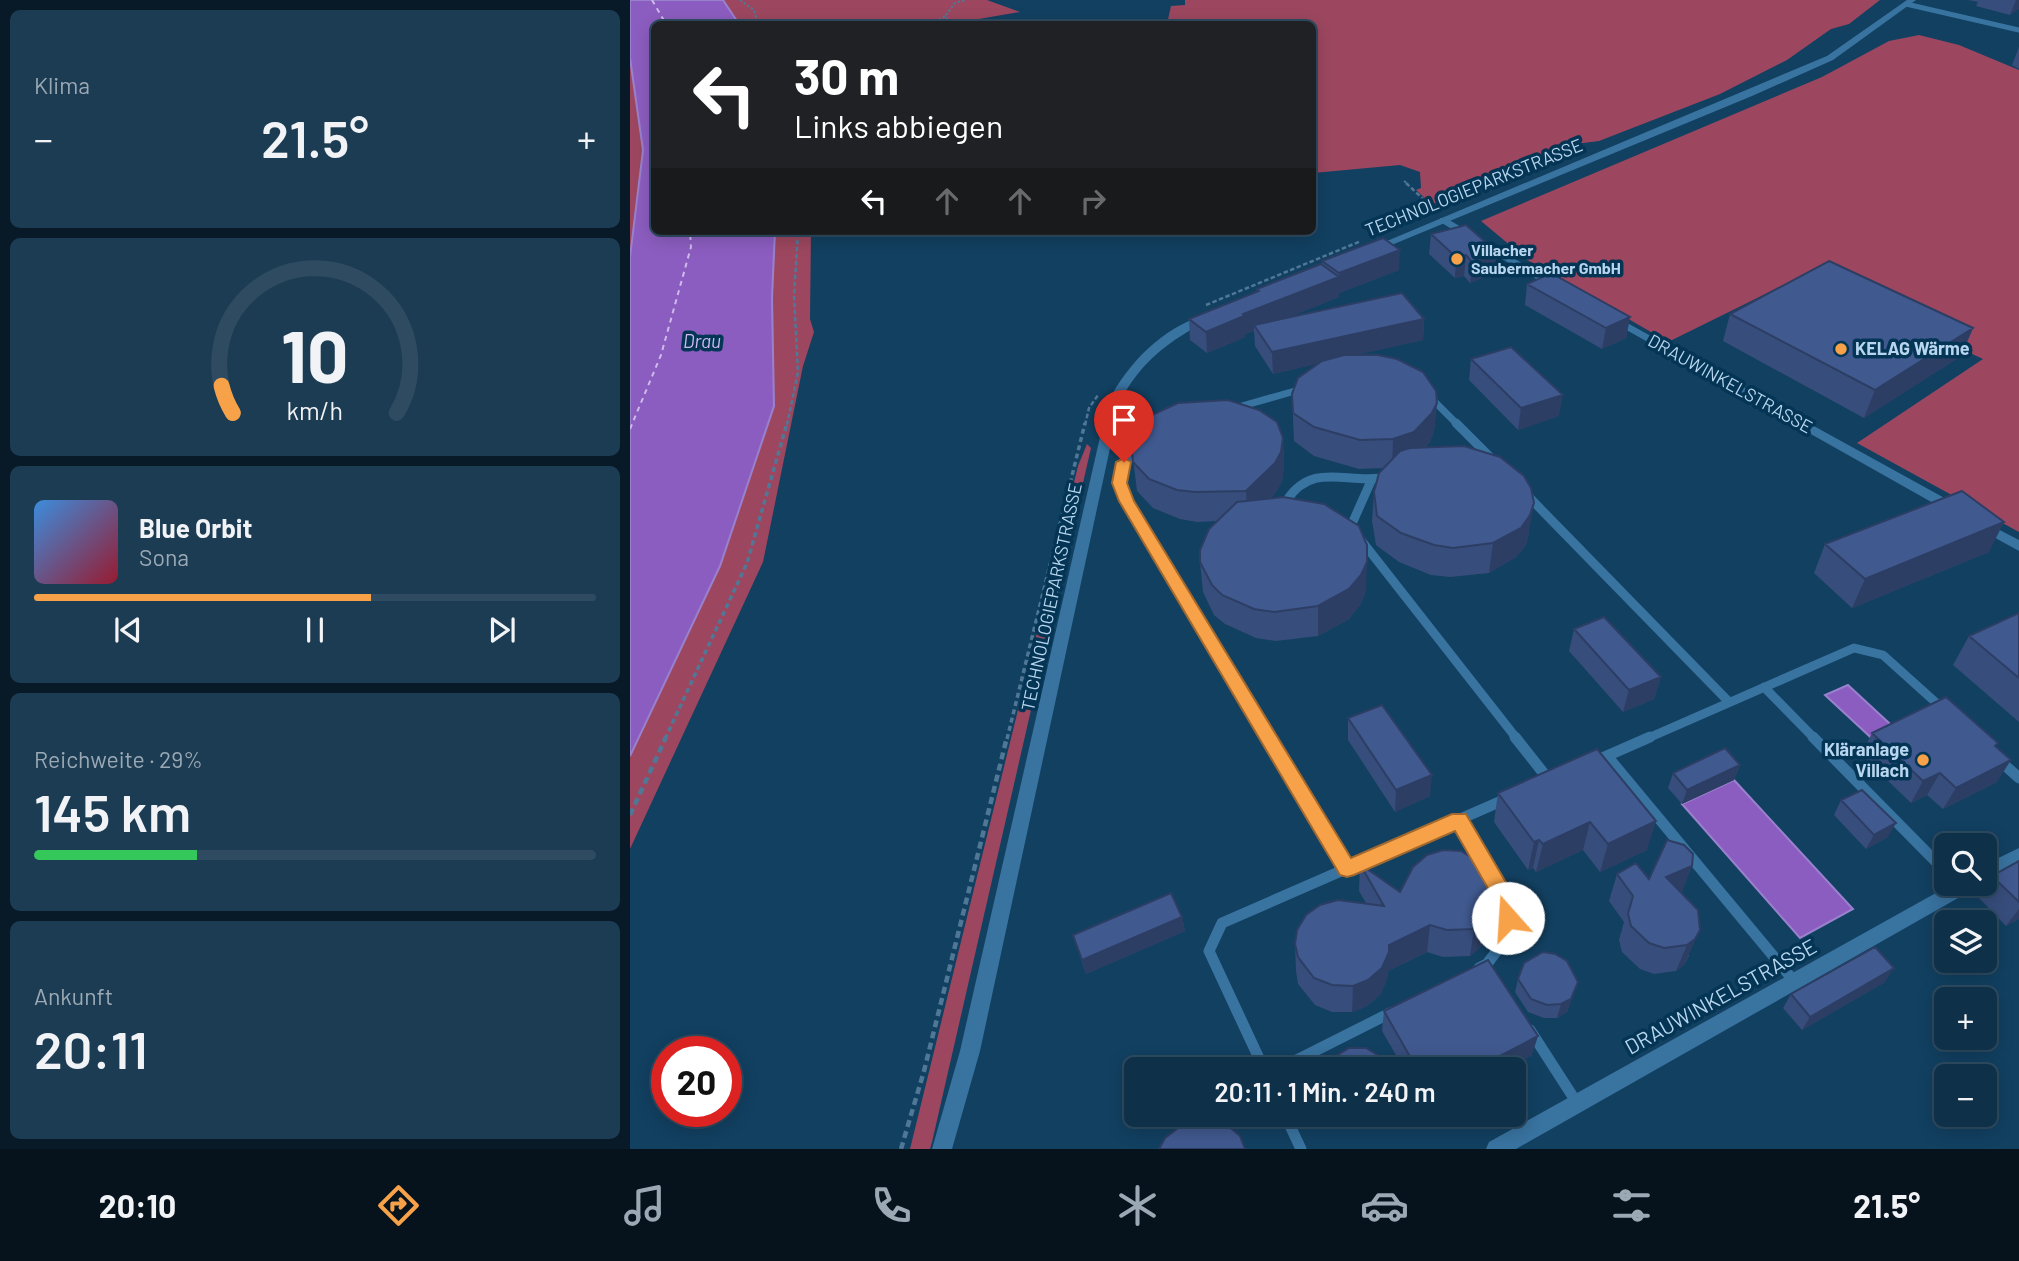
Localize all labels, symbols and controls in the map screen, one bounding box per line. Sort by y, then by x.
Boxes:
text: 30 m [794,46,899,105]
icon: left [679,49,770,140]
text: Klima [34,71,90,99]
text: 21.5° [261,106,369,168]
text: Links abbiegen [794,106,1003,144]
text: − [34,115,53,161]
text: + [577,115,596,161]
street label: TECHNOLOGIEPARKSTRASSE [1362,133,1585,241]
icon: left [855,182,893,220]
icon: ahead [928,182,966,220]
icon: ahead [1001,182,1039,220]
icon: right [1074,182,1112,220]
place label: Villacher Saubermacher GmbH [1471,240,1621,277]
marker: Villacher Saubermacher GmbH [1449,251,1465,267]
text: 10 [281,310,349,398]
water label: Drau [683,329,721,352]
street label: DRAUWINKELSTRASSE [1645,329,1816,437]
place label: KELAG Wärme [1855,337,1970,359]
marker: KELAG Wärme [1833,341,1849,357]
pin [1094,390,1154,462]
text: km/h [287,394,343,424]
icon: arrive [1105,401,1143,439]
street label: TECHNOLOGIEPARKSTRASSE [1016,481,1086,713]
text: Blue Orbit [139,512,252,543]
text: Sona [139,543,189,571]
icon: previous [109,611,147,649]
icon: pause [296,611,334,649]
icon: next [483,611,521,649]
place label: Kläranlage Villach [1824,738,1909,781]
text: Reichweite · 29% [34,745,203,773]
marker: Kläranlage Villach [1915,752,1931,768]
text: 145 km [34,780,191,842]
map controls [1934,833,1997,1127]
button: search [1934,833,1997,896]
position arrow [1471,881,1545,955]
button: layers [1934,910,1997,973]
street label: DRAUWINKELSTRASSE [1620,933,1820,1059]
text: Ankunft [34,982,113,1010]
button: + [1934,987,1997,1050]
text: 20:11 [34,1017,148,1079]
speed limit sign: 20 [651,1036,742,1127]
button: − [1934,1064,1997,1127]
text: 20:11 · 1 Min. · 240 m [1215,1076,1435,1107]
icon: directions [374,1181,423,1230]
icon: music [620,1181,669,1230]
icon: phone [867,1181,916,1230]
icon: climate [1113,1181,1162,1230]
icon: car [1360,1181,1409,1230]
icon: filters [1607,1181,1656,1230]
text: 20:10 [99,1186,176,1224]
text: 21.5° [1853,1186,1920,1224]

